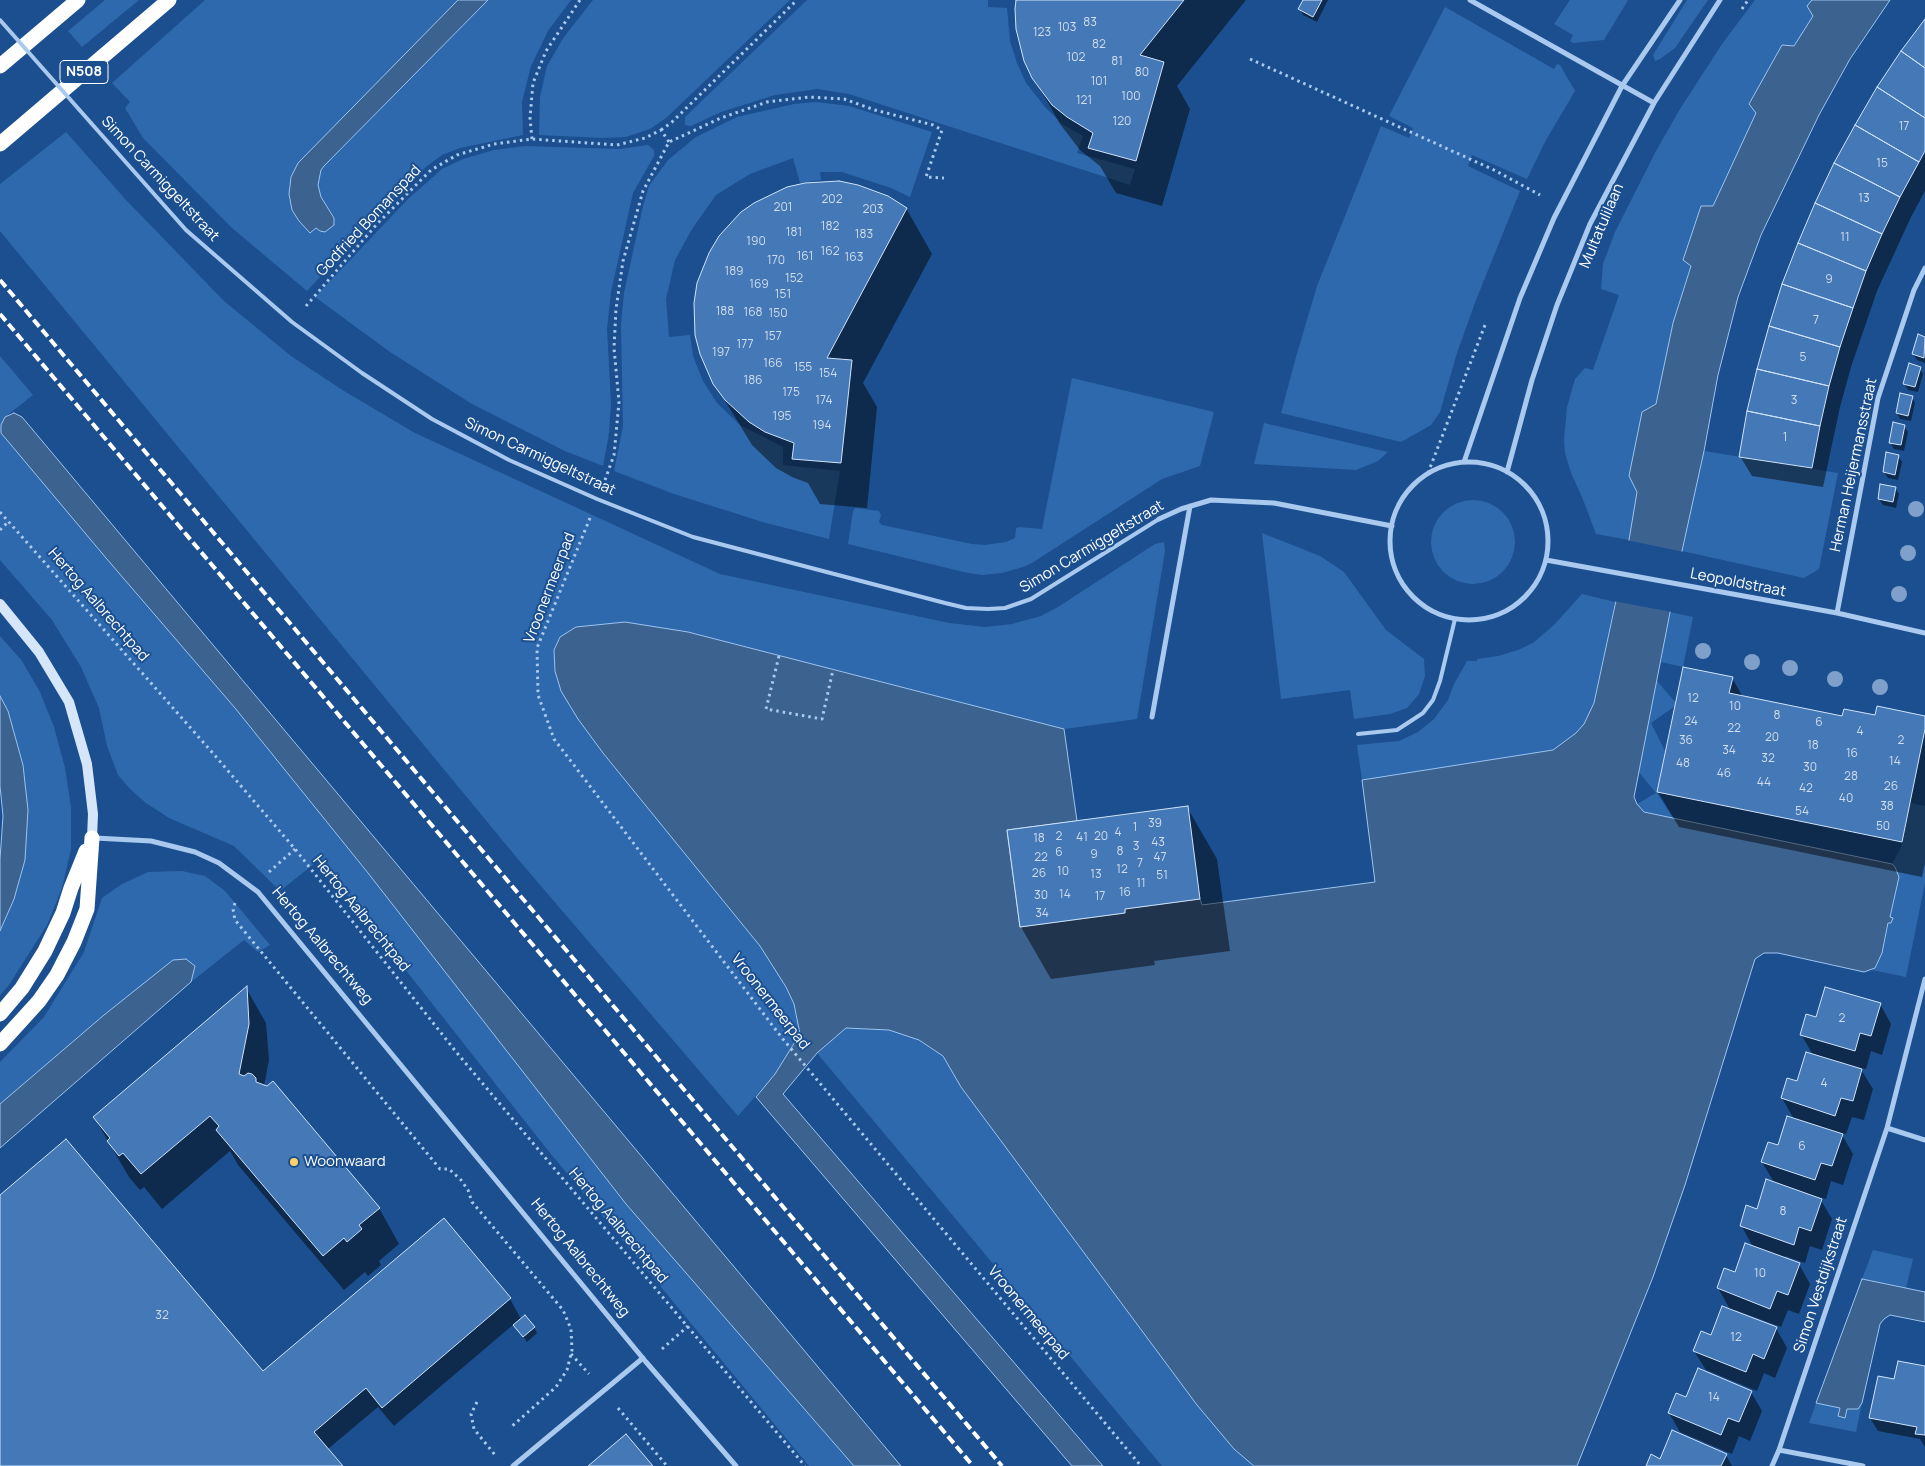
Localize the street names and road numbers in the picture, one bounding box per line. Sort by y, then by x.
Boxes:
road number: N508 [60,61,108,84]
street label: Simon Carmiggeltstraat [97,113,223,245]
street label: Godfried Bomanspad [313,162,425,280]
street label: Multatulilaan [1576,181,1628,271]
street label: Herman Heijermansstraat [1827,376,1881,554]
street label: Simon Carmiggeltstraat [462,414,618,500]
street label: Simon Carmiggeltstraat [1017,497,1167,597]
street label: Vroonermeerpad [521,530,579,646]
street label: Hertog Aalbrechtpad [44,545,152,665]
street label: Leopoldstraat [1689,565,1787,601]
street label: Hertog Aalbrechtpad [309,852,413,976]
street label: Hertog Aalbrechtweg [268,884,376,1008]
street label: Vroonermeerpad [727,950,813,1054]
street label: Hertog Aalbrechtpad [565,1165,671,1287]
street label: Hertog Aalbrechtweg [527,1195,633,1321]
street label: Simon Vestdijkstraat [1791,1215,1851,1355]
street label: Vroonermeerpad [984,1262,1072,1364]

